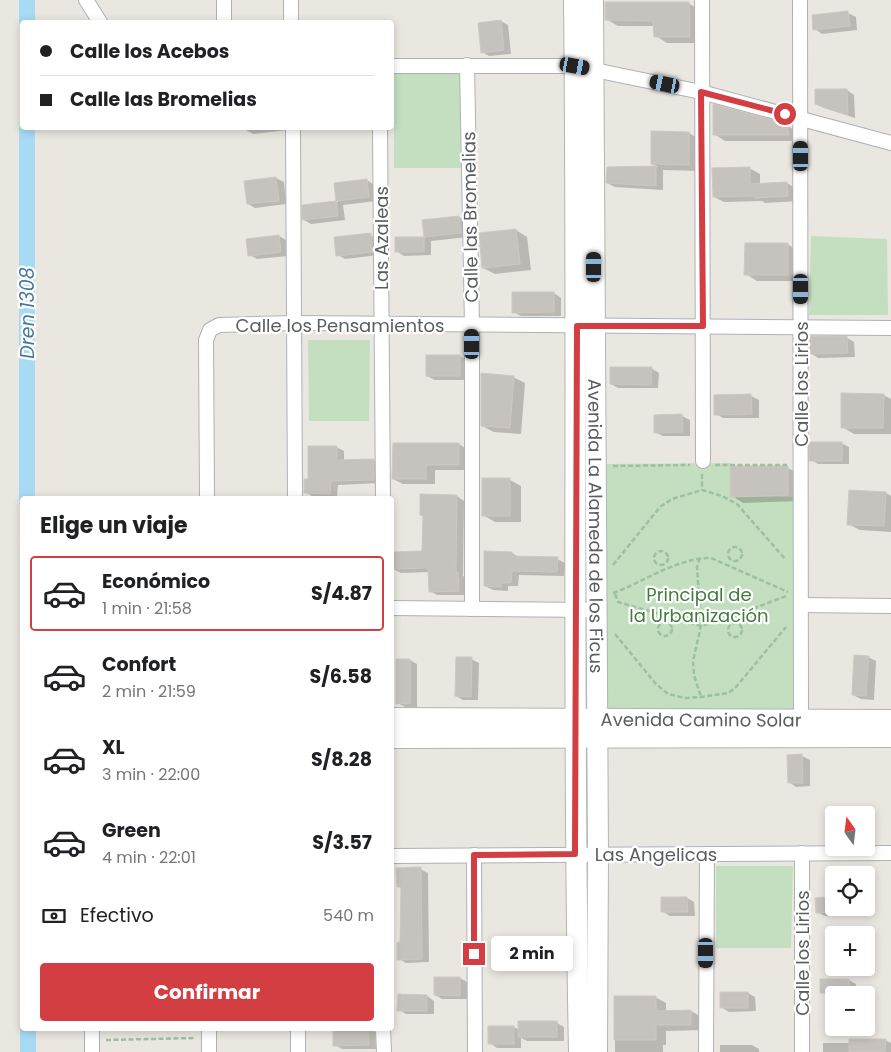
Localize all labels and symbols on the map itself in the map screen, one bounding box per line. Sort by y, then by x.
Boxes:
car [558,56,591,76]
car [648,74,681,94]
route start [774,103,796,125]
street label: Calle las Bromelias [456,131,484,303]
car [793,141,808,171]
street label: Las Azaleas [369,186,394,290]
car [586,252,601,282]
water label: Dren 1308 [14,267,41,359]
car [793,274,808,304]
street label: Calle los Pensamientos [236,313,444,338]
street label: Calle los Lirios [789,321,814,447]
car [464,329,479,359]
street label: Avenida La Alameda de los Ficus [583,379,609,673]
park label: Principal de la Urbanización [629,582,769,628]
street label: Avenida Camino Solar [600,706,802,732]
north arrow [825,806,875,856]
street label: Las Angelicas [595,842,717,867]
street label: Calle los Lirios [790,890,815,1016]
callout: 2 min [492,936,574,972]
car [698,938,713,968]
route end [463,943,485,965]

